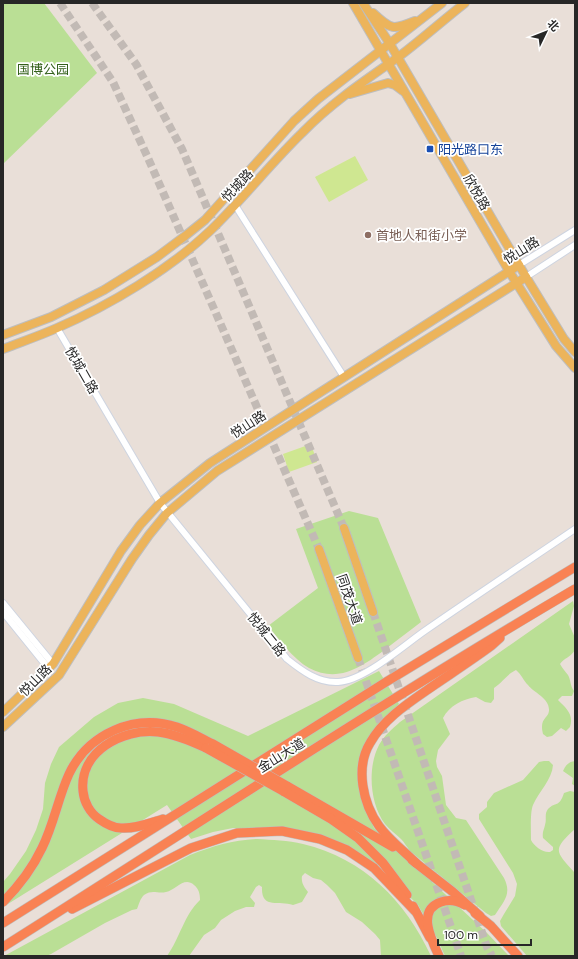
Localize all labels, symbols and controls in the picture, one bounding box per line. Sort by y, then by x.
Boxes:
north arrow [526,12,566,52]
text: 北 [544,16,562,34]
park label: 国博公园 [17,61,69,78]
place label: 阳光路口东 [438,141,503,158]
marker: 阳光路口东 [425,144,435,154]
street label: 悦城路 [218,165,257,205]
street label: 欣悦路 [459,171,494,213]
place label: 首地人和街小学 [376,227,467,244]
marker: 首地人和街小学 [363,230,373,240]
street label: 悦山路 [500,233,542,268]
street label: 悦城二路 [61,343,102,397]
street label: 悦山路 [227,407,269,442]
street label: 同茂大道 [333,572,366,627]
street label: 悦城二路 [244,609,290,660]
street label: 悦山路 [16,661,55,700]
street label: 金山大道 [255,734,308,776]
scale bar [438,921,531,947]
text: 100 m [444,927,478,943]

